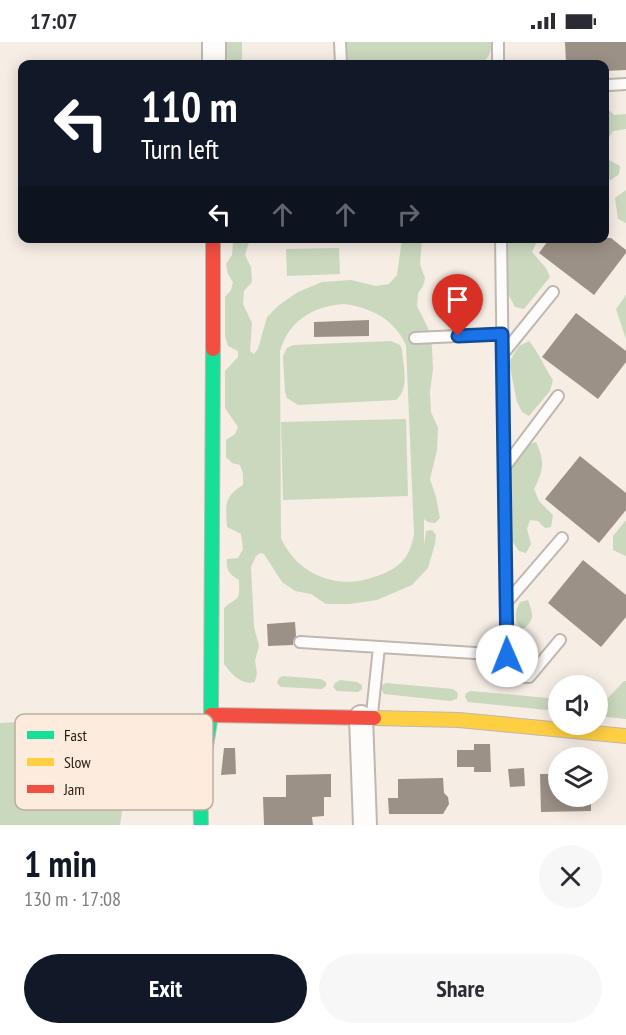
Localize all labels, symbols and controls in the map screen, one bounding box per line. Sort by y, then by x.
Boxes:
text: 17:07 [30,7,78,35]
text: 110 m [141,79,238,134]
icon: left [42,84,120,162]
text: Turn left [141,132,219,166]
icon: left [203,198,236,231]
icon: ahead [266,198,299,231]
icon: ahead [329,198,362,231]
icon: right [392,198,425,231]
pin [432,274,483,336]
icon: arrive [441,283,474,316]
position arrow [475,624,539,688]
map controls [548,675,608,807]
button: sound [548,675,608,735]
legend [15,714,213,810]
text: Fast [64,725,87,745]
button: layers [548,747,608,807]
text: Slow [64,752,91,772]
text: Jam [63,779,85,799]
text: 1 min [24,840,97,887]
button: close [539,845,602,908]
text: 130 m · 17:08 [24,886,121,912]
button: Exit [24,954,307,1023]
button: Share [319,954,602,1023]

